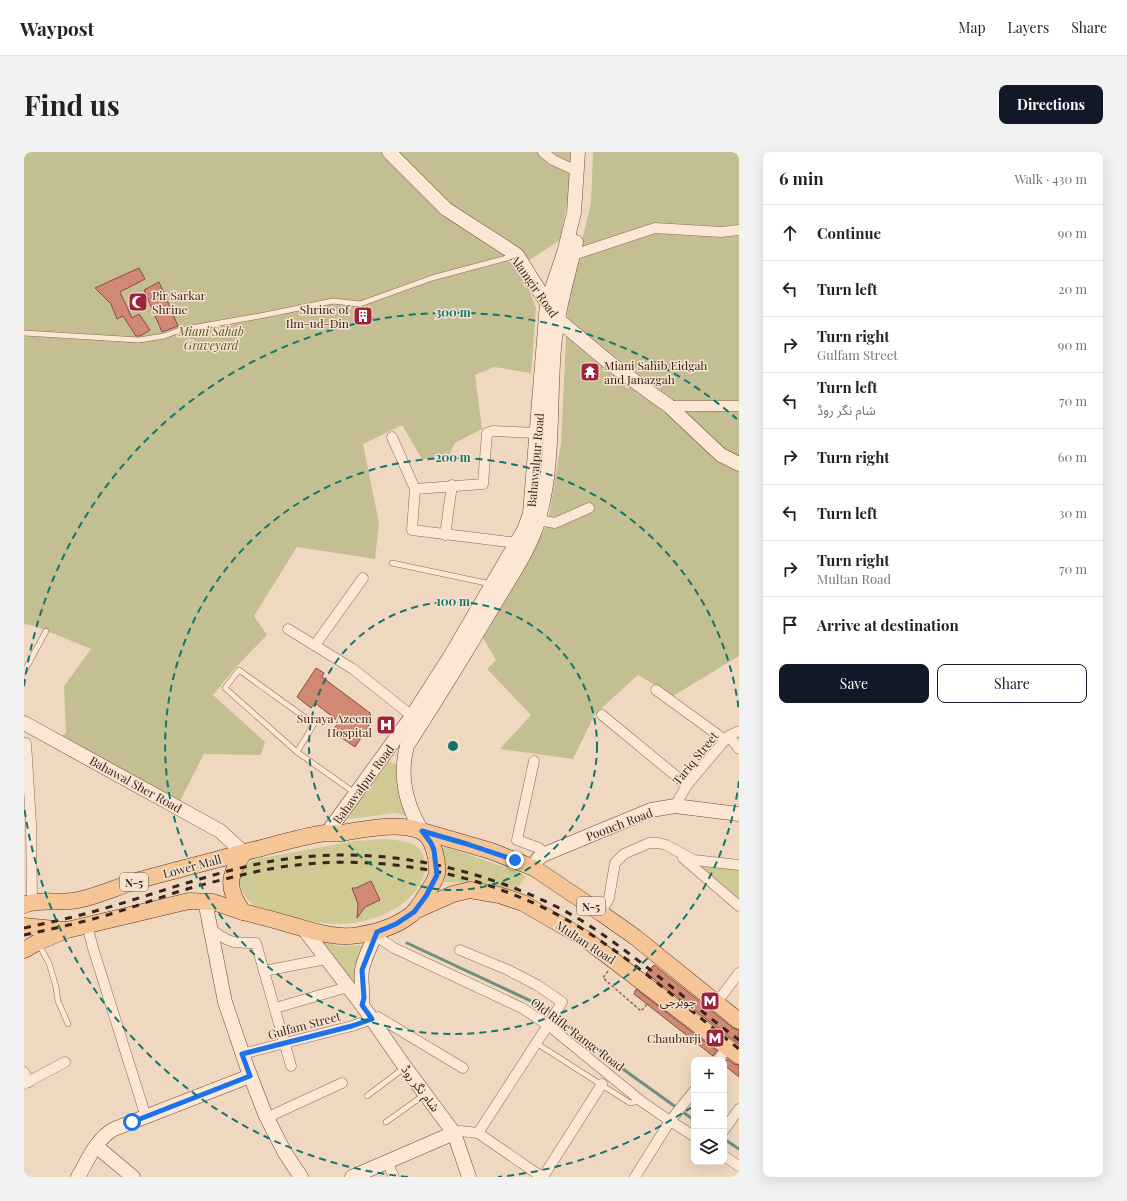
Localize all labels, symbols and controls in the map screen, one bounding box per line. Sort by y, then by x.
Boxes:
text: Waypost [20,15,94,41]
text: Map [958,18,986,37]
text: Layers [1008,18,1049,37]
text: Share [1071,18,1107,37]
button: Directions [999,85,1103,124]
text: Find us [24,86,120,123]
text: 6 min [779,167,824,189]
text: Walk · 430 m [1014,170,1087,187]
icon: ahead [779,222,801,244]
text: Continue [817,223,881,243]
text: 90 m [1058,224,1087,241]
street label: Alamgir Road [507,251,562,320]
icon: left [779,278,801,300]
text: Turn left [817,279,878,299]
text: 20 m [1058,280,1087,297]
place label: Pir Sarkar Shrine [152,287,207,317]
mosque icon: Pir Sarkar Shrine [127,291,149,313]
place label: Shrine of Ilm-ud-Din [286,301,350,331]
text: 300 m [436,304,471,320]
building icon: Shrine of Ilm-ud-Din [352,305,374,327]
park label: Miani Sahab Graveyard [177,323,244,353]
text: Turn right [817,326,890,346]
icon: right [779,334,801,356]
text: 90 m [1058,336,1087,353]
text: Gulfam Street [817,346,898,363]
place label: Miani Sahib Eidgah and Janazgah [604,357,707,387]
temple icon: Miani Sahib Eidgah and Janazgah [579,361,601,383]
text: Turn left [817,377,878,397]
icon: left [779,390,801,412]
text: 70 m [1059,392,1087,409]
text: شام نگر روڈ [817,401,876,418]
street label: Bahawalpur Road [523,412,547,508]
icon: right [779,446,801,468]
text: Turn right [817,447,890,467]
text: 60 m [1058,448,1087,465]
text: 200 m [435,449,471,465]
icon: left [779,502,801,524]
text: Turn left [817,503,878,523]
text: 30 m [1059,504,1087,521]
text: Turn right [817,550,890,570]
icon: right [779,558,801,580]
text: 70 m [1059,560,1087,577]
text: Multan Road [817,570,891,587]
text: 100 m [436,593,470,609]
icon: arrive [779,614,801,636]
text: Arrive at destination [817,615,959,635]
button: Save [779,664,929,703]
button: Share [937,664,1087,703]
place label: Suraya Azeem Hospital [297,710,373,740]
hospital icon: Suraya Azeem Hospital [375,714,397,736]
street label: Tariq Street [669,727,722,788]
centre of rings [446,739,460,753]
street label: Bahawalpur Road [329,741,397,827]
street label: Bahawal Sher Road [87,752,185,816]
street label: Poonch Road [583,804,655,844]
street label: Lower Mall [161,850,224,882]
route end [506,851,524,869]
road number: N-5 [120,873,148,891]
road number: N-5 [577,897,605,915]
street label: Multan Road [553,917,619,967]
metro station icon: چوبرجی [699,990,721,1012]
place label: چوبرجی [660,993,696,1010]
street label: Old Rifle Range Road [528,994,628,1074]
street label: Gulfam Street [266,1007,343,1042]
metro station icon: Chauburji [704,1027,726,1049]
place label: Chauburji [647,1030,701,1046]
map controls [691,1057,727,1165]
button: + [691,1057,727,1093]
street label: شام نگر روڈ [397,1062,444,1116]
button: − [691,1093,727,1129]
route start [123,1113,141,1131]
button: layers [691,1129,727,1165]

